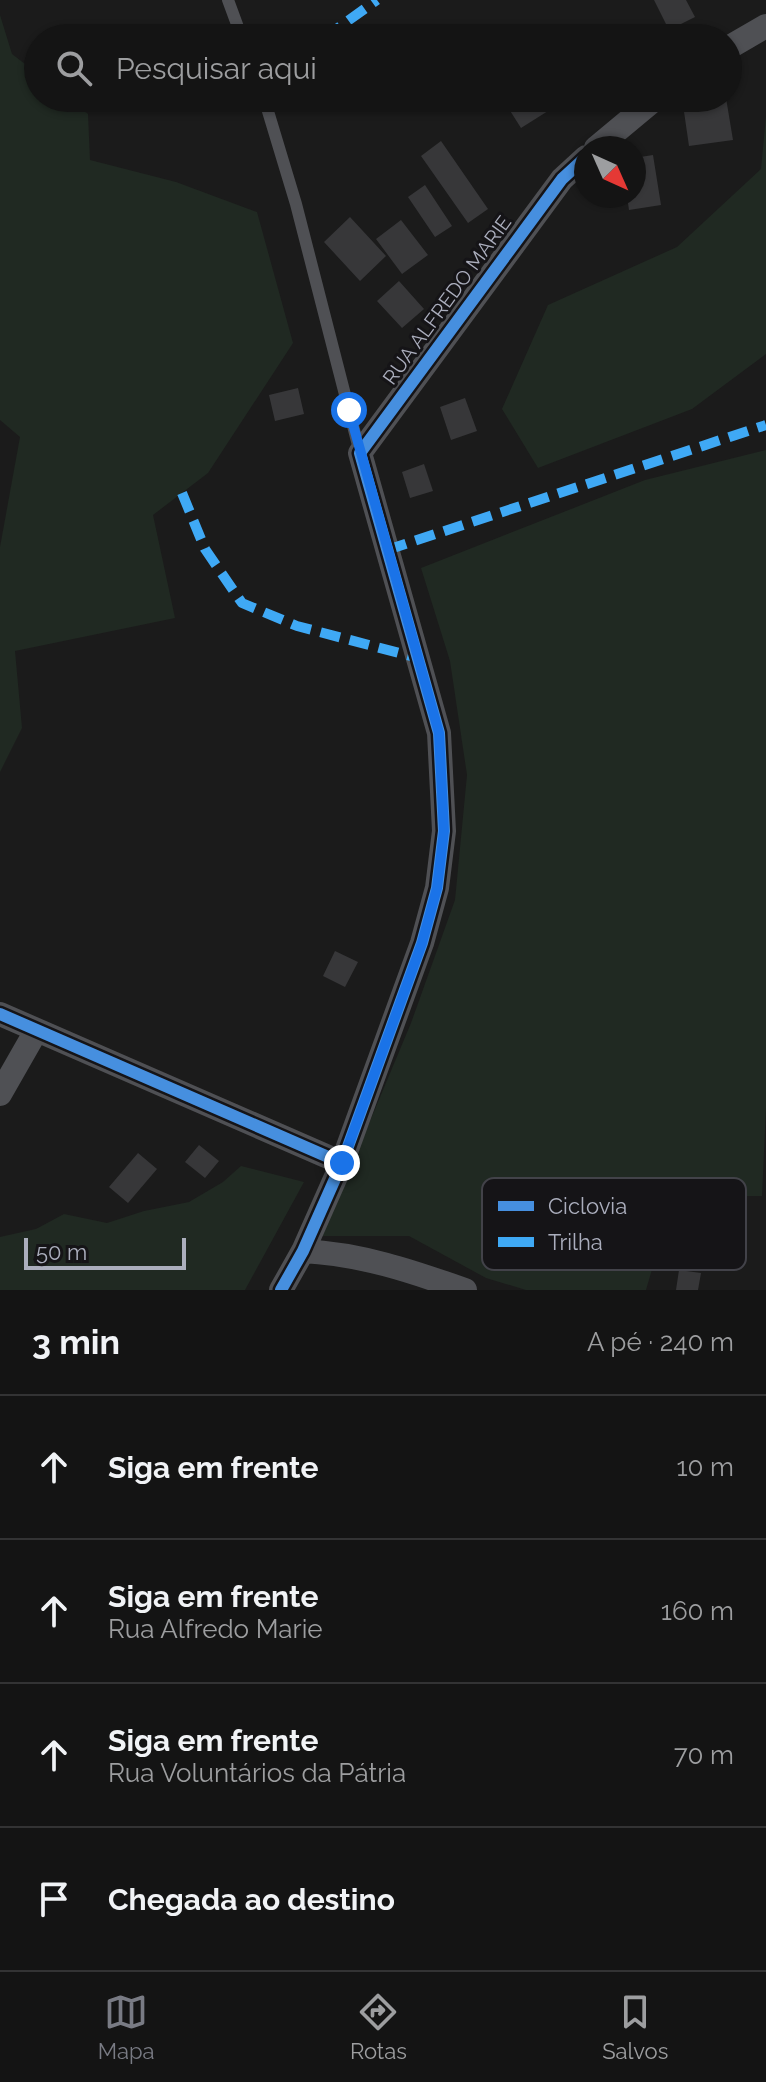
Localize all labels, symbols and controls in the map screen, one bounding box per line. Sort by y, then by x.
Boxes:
search box [24,24,742,112]
icon: search [52,46,96,90]
text: Pesquisar aqui [116,51,317,86]
north arrow [574,136,646,208]
street label: RUA ALFREDO MARIE [378,211,516,389]
route start [331,392,367,428]
route end [324,1145,360,1181]
legend [482,1178,746,1270]
text: Ciclovia [548,1193,627,1219]
text: Trilha [548,1229,603,1255]
scale bar [24,1234,186,1270]
text: 50 m [36,1239,87,1265]
text: 3 min [32,1322,120,1362]
text: A pé · 240 m [587,1327,734,1357]
icon: ahead [32,1445,76,1489]
text: Siga em frente [108,1450,318,1485]
text: 10 m [676,1452,734,1482]
text: Siga em frente [108,1579,318,1614]
icon: ahead [32,1589,76,1633]
text: 160 m [661,1596,734,1626]
text: Rua Alfredo Marie [108,1614,323,1644]
text: Siga em frente [108,1723,318,1758]
icon: ahead [32,1733,76,1777]
text: 70 m [674,1740,734,1770]
text: Rua Voluntários da Pátria [108,1758,406,1788]
icon: arrive [32,1877,76,1921]
text: Chegada ao destino [108,1882,395,1917]
tab: Mapa [98,1990,154,2064]
tab: Rotas [350,1990,407,2064]
tab: Salvos [602,1990,668,2064]

